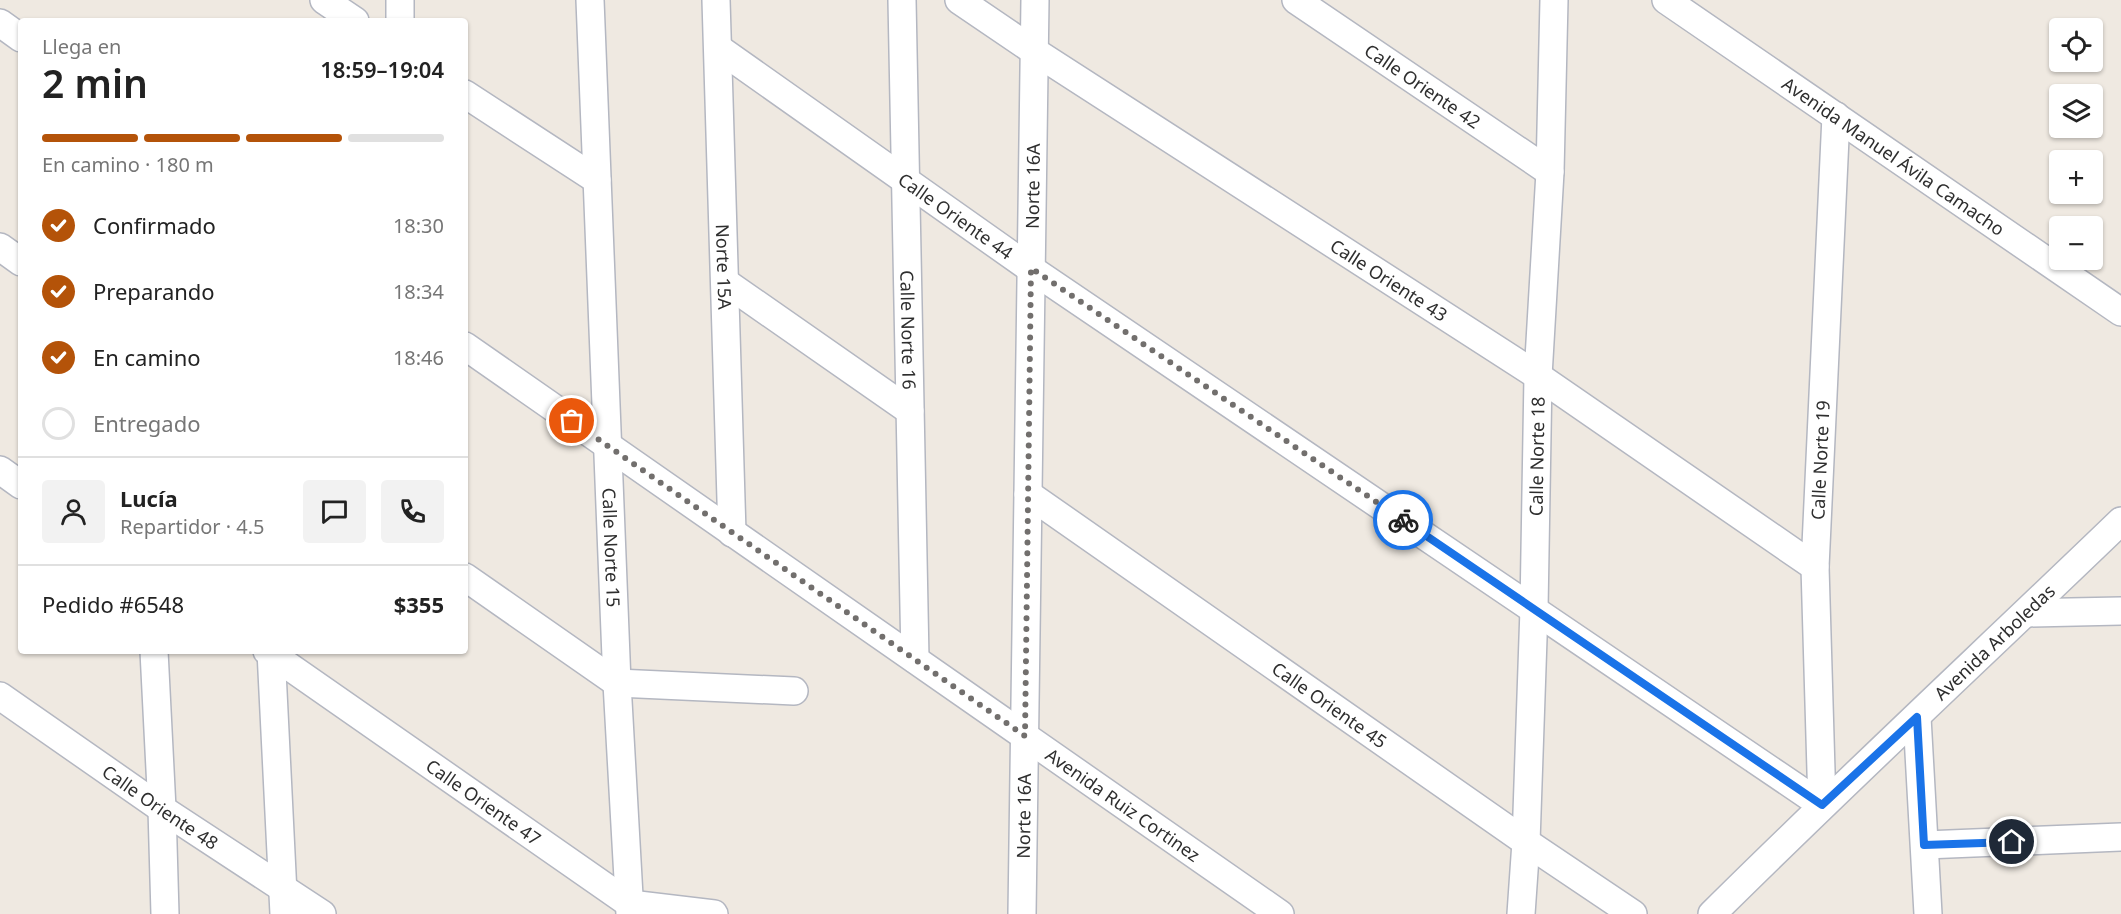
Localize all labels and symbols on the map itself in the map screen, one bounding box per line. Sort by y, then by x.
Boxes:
street label: Calle Oriente 42 [1360,38,1485,134]
street label: Avenida Manuel Ávila Camacho [1778,71,2010,241]
street label: Norte 16A [1020,143,1045,229]
street label: Calle Oriente 44 [894,167,1018,265]
street label: Norte 15A [711,224,737,310]
street label: Calle Oriente 43 [1326,233,1452,327]
street label: Calle Norte 16 [895,270,922,390]
pin [546,395,597,446]
street label: Calle Norte 18 [1524,396,1550,516]
street label: Calle Norte 19 [1805,400,1835,521]
street label: Calle Norte 15 [597,487,626,608]
courier [1373,490,1433,550]
street label: Avenida Arboledas [1929,579,2060,705]
street label: Calle Oriente 45 [1267,656,1392,753]
street label: Avenida Ruiz Cortinez [1041,742,1205,867]
street label: Calle Oriente 47 [421,754,546,850]
street label: Calle Oriente 48 [98,759,223,855]
street label: Norte 16A [1011,773,1036,859]
pin [1986,816,2037,867]

